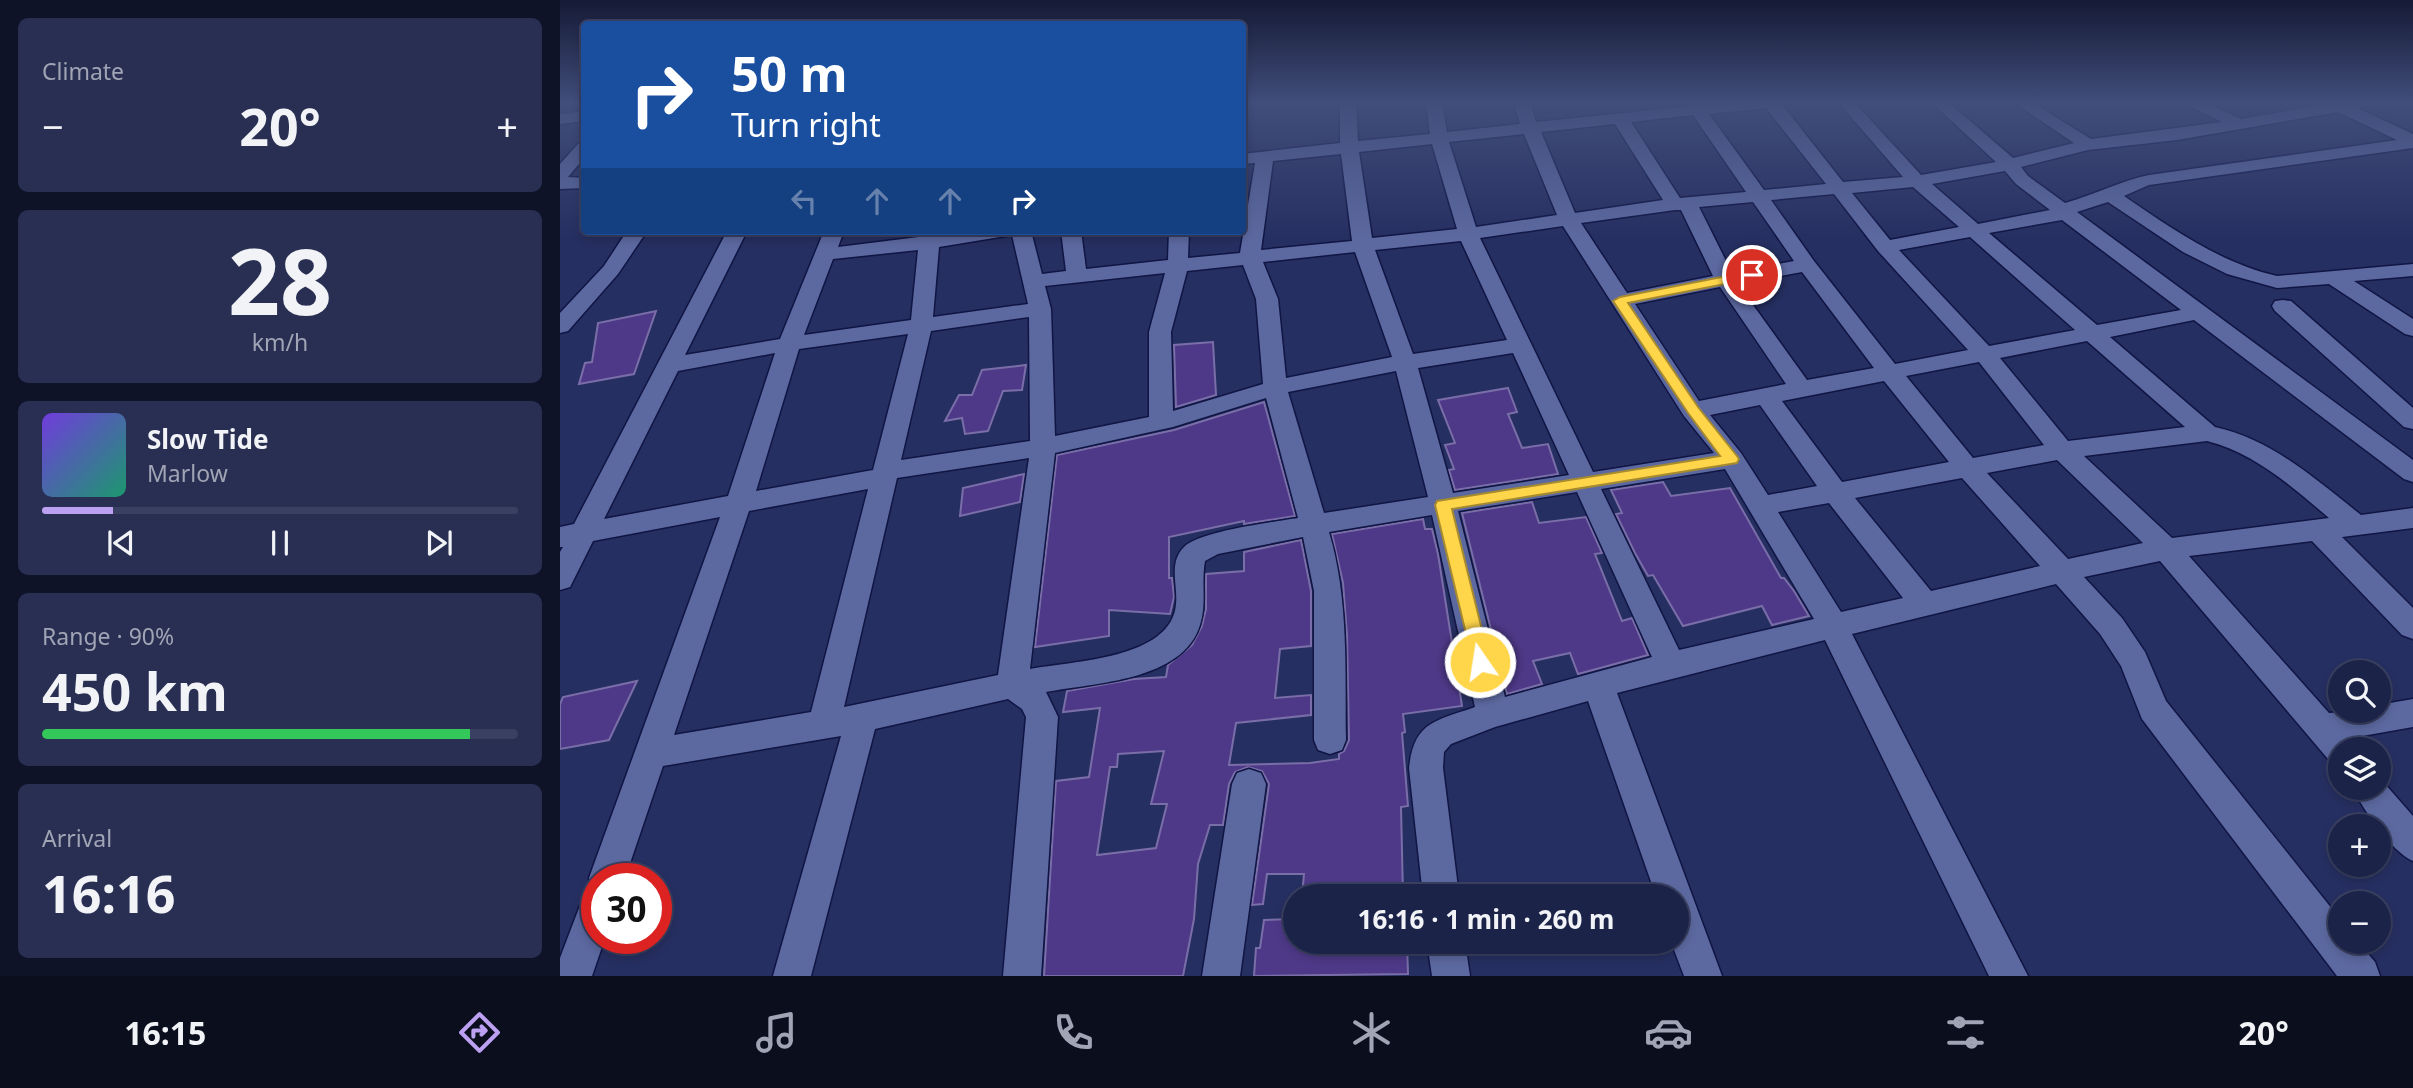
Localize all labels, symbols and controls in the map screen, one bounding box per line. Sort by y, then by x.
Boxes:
text: 50 m [731,40,848,106]
icon: right [616,49,707,140]
text: Climate [42,55,124,87]
text: 20° [239,90,321,161]
text: − [42,100,64,152]
text: + [496,100,518,152]
text: Turn right [731,103,881,146]
icon: left [785,182,823,220]
icon: ahead [858,182,896,220]
icon: ahead [931,182,969,220]
icon: right [1004,182,1042,220]
text: 28 [228,218,332,342]
pin [1722,245,1782,305]
icon: arrive [1733,256,1771,294]
text: km/h [252,326,308,358]
text: Slow Tide [147,421,269,457]
text: Marlow [147,457,228,489]
icon: previous [102,524,140,562]
icon: pause [261,524,299,562]
icon: next [420,524,458,562]
text: Range · 90% [42,620,174,652]
position arrow [1443,625,1517,699]
text: 450 km [42,655,228,726]
map controls [2328,660,2391,954]
button: search [2328,660,2391,723]
button: layers [2328,737,2391,800]
button: + [2328,814,2391,877]
text: Arrival [42,822,112,854]
text: 16:16 [42,857,176,928]
speed limit sign: 30 [581,863,672,954]
button: − [2328,891,2391,954]
text: 16:16 · 1 min · 260 m [1358,901,1614,937]
icon: directions [455,1008,504,1057]
icon: music [752,1008,801,1057]
icon: phone [1049,1008,1098,1057]
icon: climate [1347,1008,1396,1057]
icon: car [1644,1008,1693,1057]
icon: filters [1941,1008,1990,1057]
text: 16:15 [124,1011,206,1054]
text: 20° [2239,1011,2289,1054]

